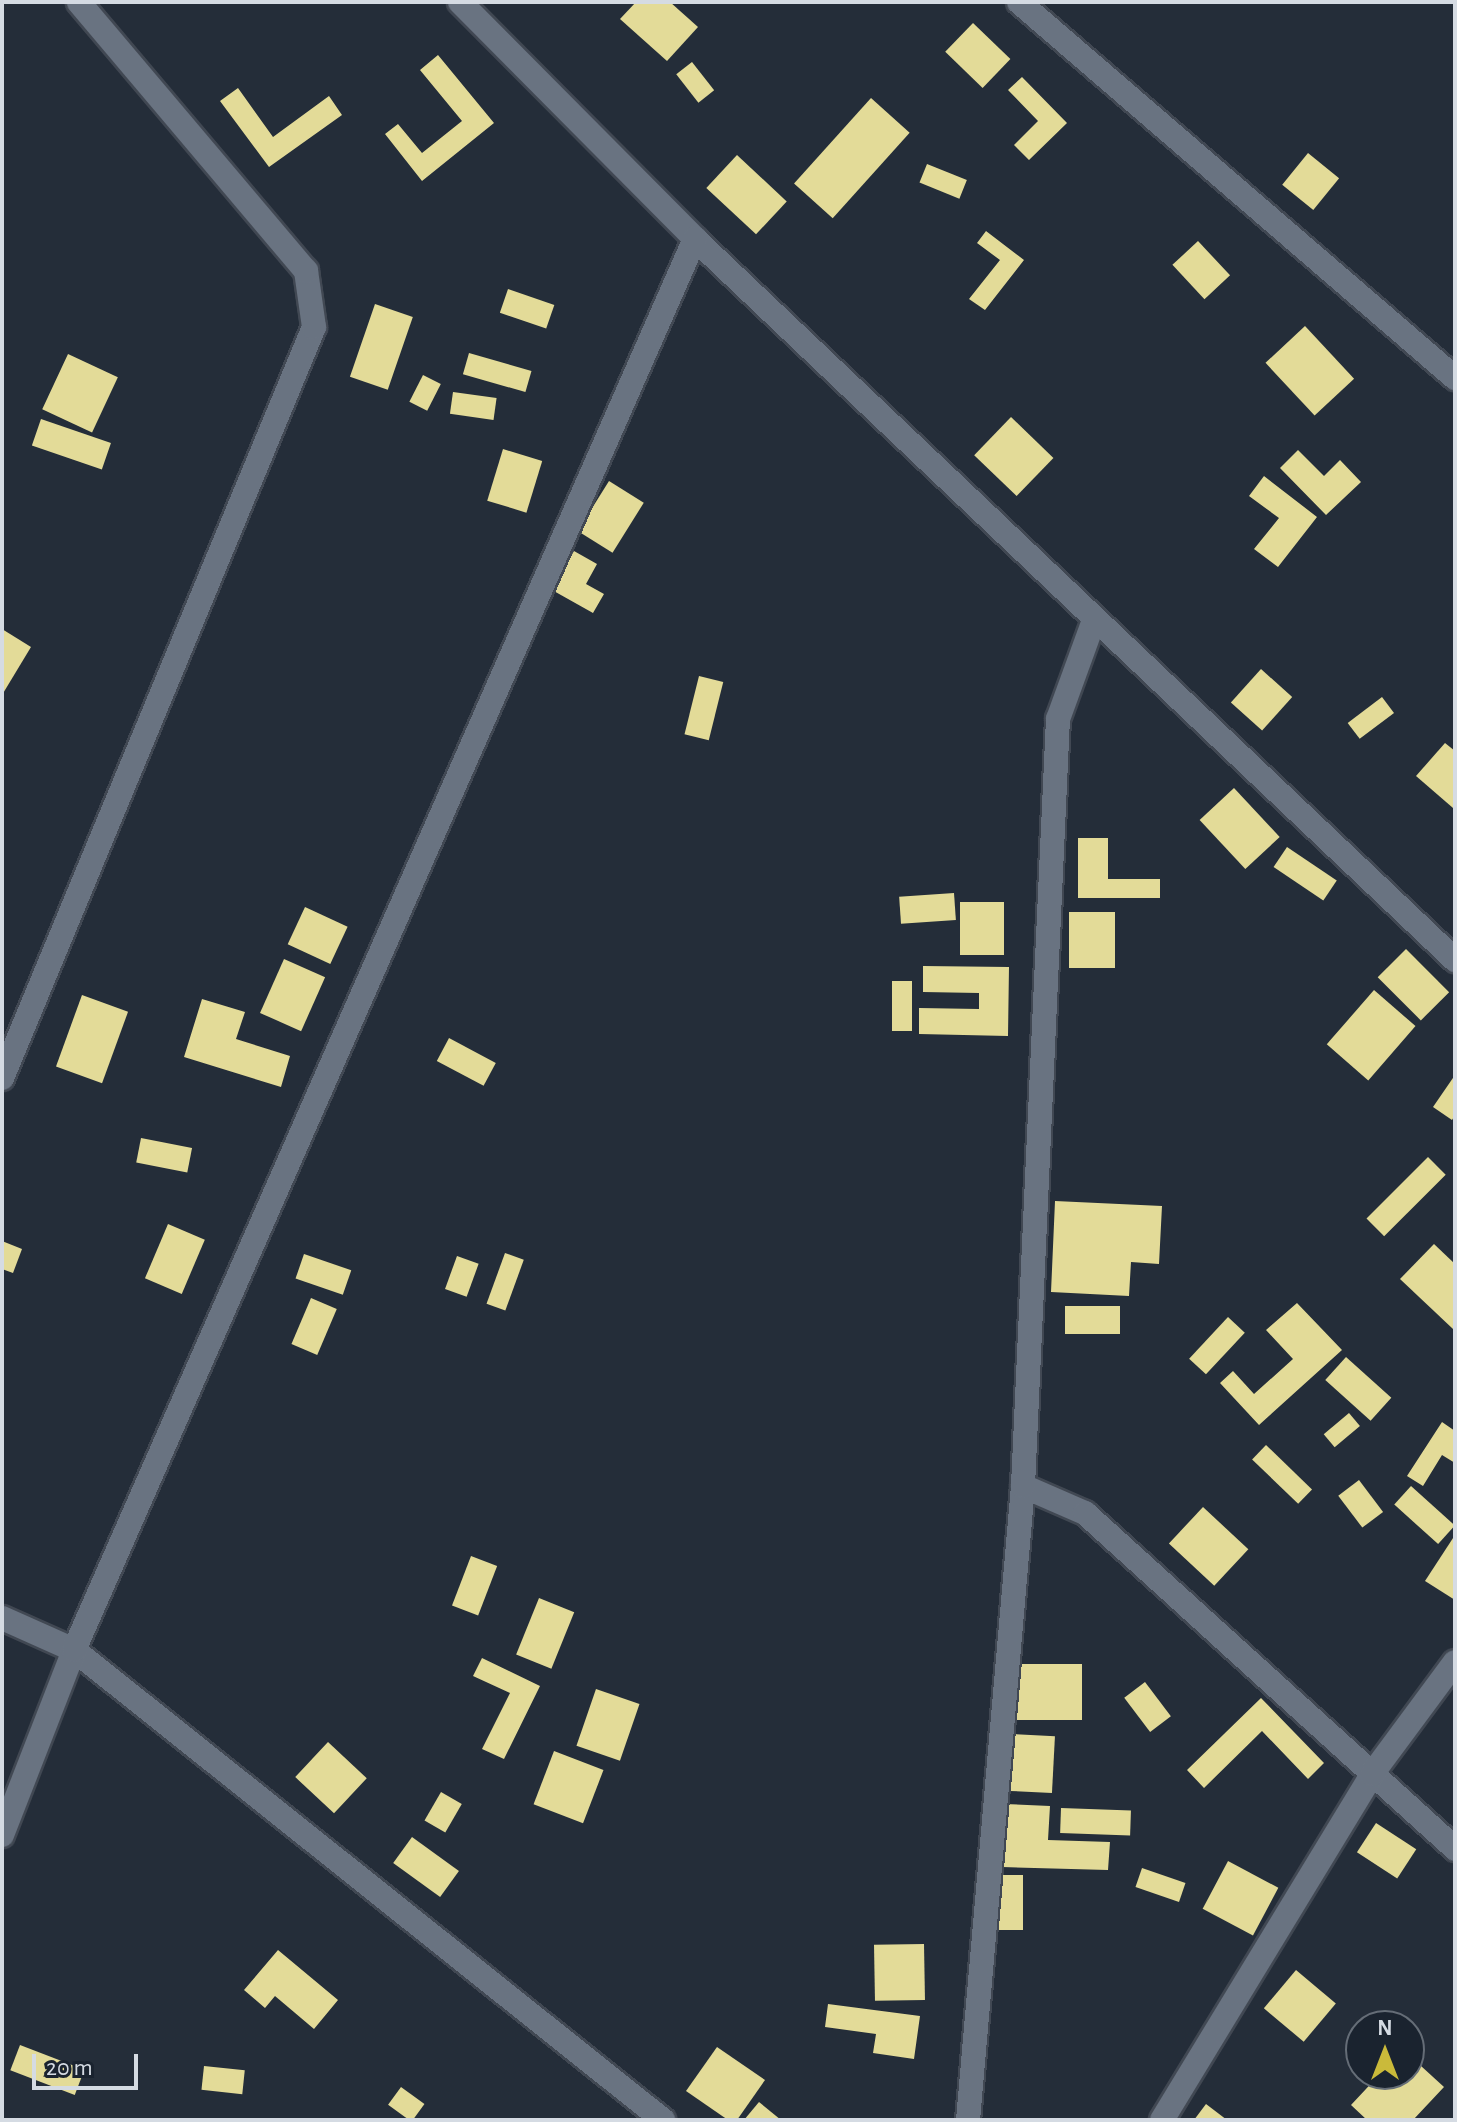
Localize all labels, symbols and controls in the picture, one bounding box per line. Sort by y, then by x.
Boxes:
north arrow [1345,2010,1425,2090]
text: N [1377,2017,1393,2039]
scale bar [36,2038,142,2088]
text: 20 m [46,2056,93,2080]

